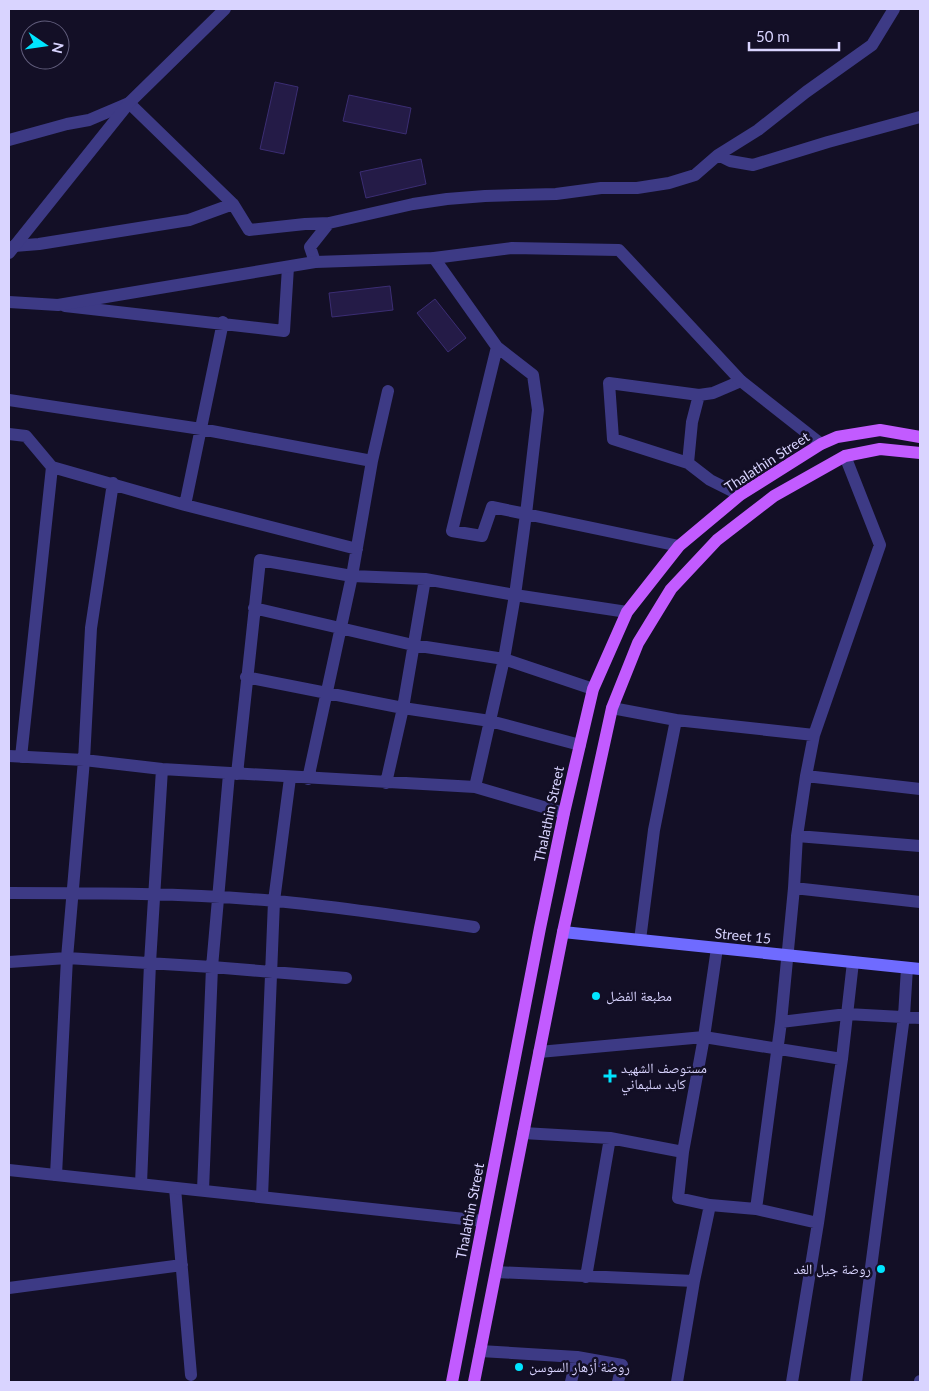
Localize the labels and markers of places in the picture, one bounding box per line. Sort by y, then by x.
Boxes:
place label: مطبعة الفضل [606,987,672,1005]
marker: مطبعة الفضل [590,990,602,1002]
place label: مستوصف الشهيد كايد سليماني [621,1059,707,1096]
marker: مستوصف الشهيد كايد سليماني [603,1069,617,1083]
place label: روضة جيل الغد [794,1260,871,1278]
marker: روضة جيل الغد [875,1263,887,1275]
place label: روضة أزهار السوسن [529,1358,630,1376]
marker: روضة أزهار السوسن [513,1361,525,1373]

